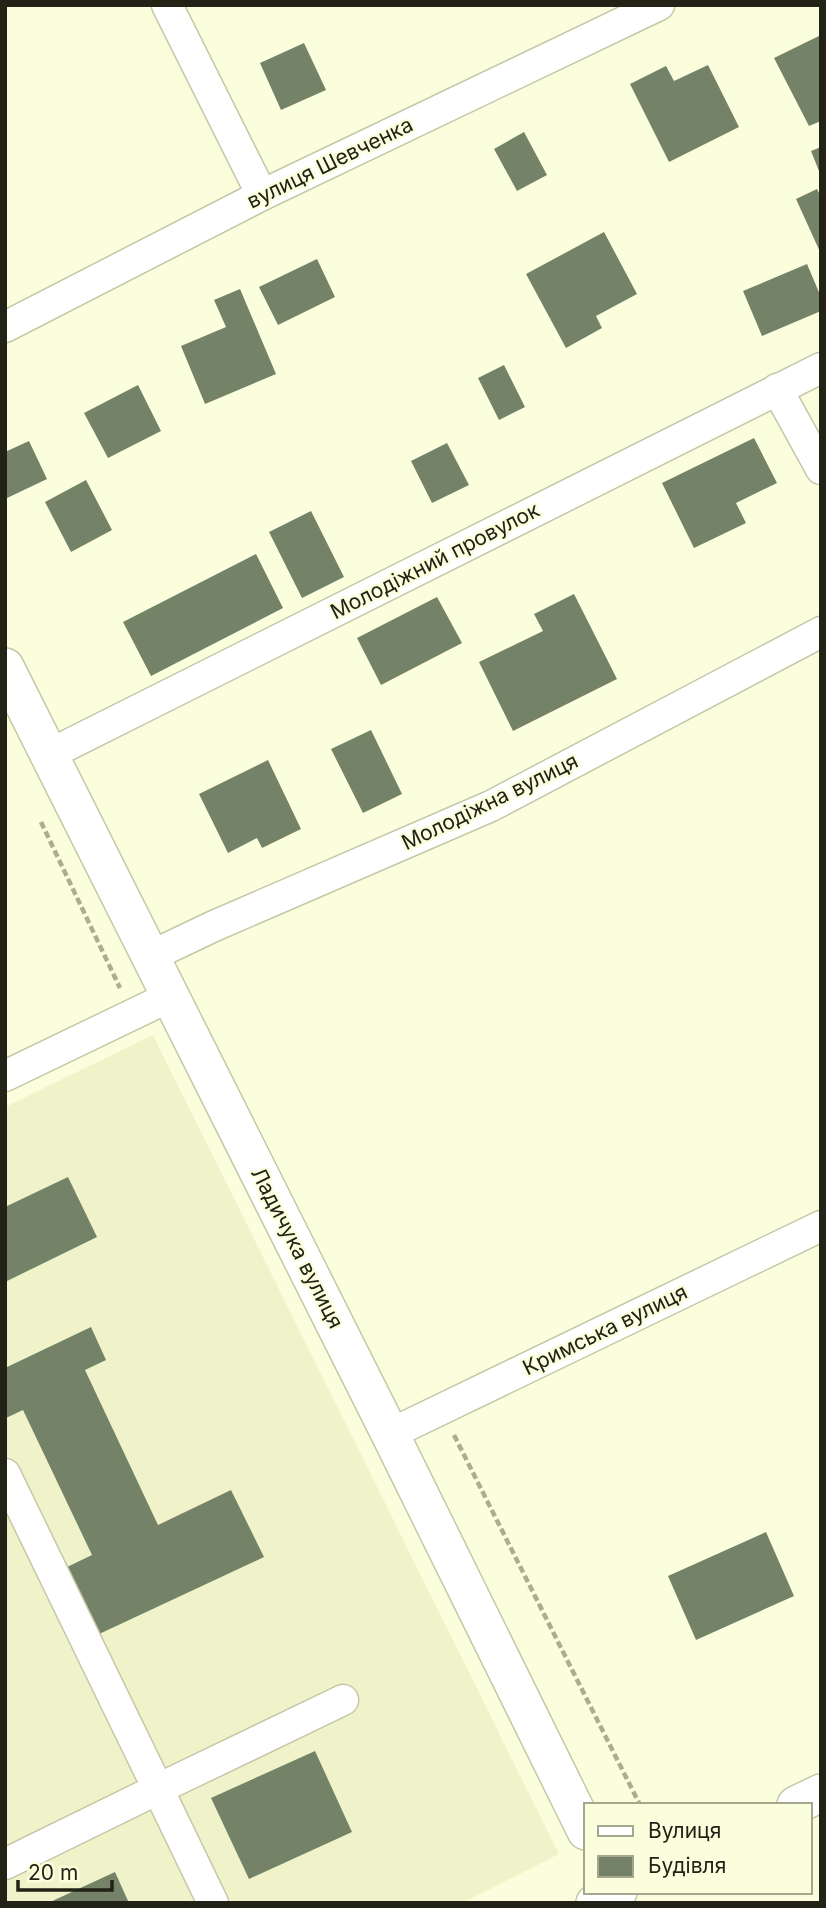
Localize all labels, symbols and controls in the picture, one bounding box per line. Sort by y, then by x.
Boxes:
street label: вулиця Шевченка [243,112,417,214]
street label: Молодіжний провулок [326,497,544,624]
street label: Молодіжна вулиця [398,748,582,855]
street label: Ладичука вулиця [246,1163,349,1332]
street label: Кримська вулиця [519,1279,691,1380]
legend [584,1803,812,1894]
text: Вулиця [648,1818,721,1843]
scale bar [18,1848,112,1892]
text: Будівля [648,1853,726,1878]
text: 20 m [28,1860,78,1885]

